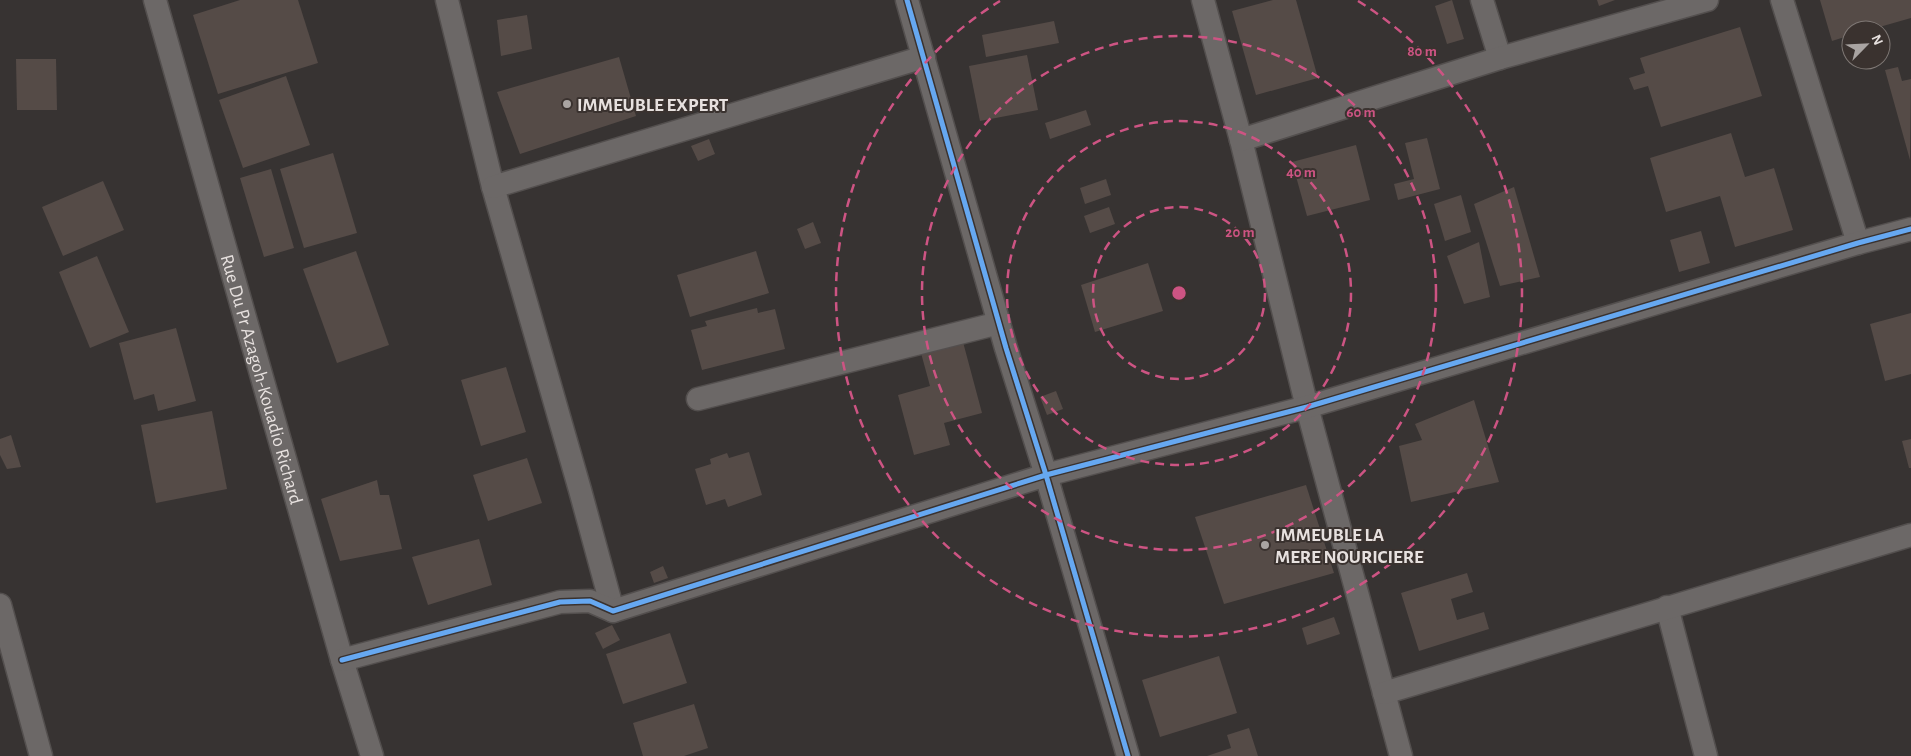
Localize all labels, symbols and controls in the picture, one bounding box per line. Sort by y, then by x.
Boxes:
north arrow [1841,20,1891,70]
text: N [1869,33,1885,47]
text: 80 m [1407,44,1437,59]
place label: IMMEUBLE EXPERT [577,96,729,115]
marker: IMMEUBLE EXPERT [561,98,573,110]
text: 60 m [1346,105,1376,120]
text: 40 m [1286,165,1316,180]
text: 20 m [1225,225,1255,240]
street label: Rue Du Pr Azagoh-Kouadio Richard [217,252,305,507]
centre of rings [1170,284,1188,302]
place label: IMMEUBLE LA MERE NOURICIERE [1275,526,1424,567]
marker: IMMEUBLE LA MERE NOURICIERE [1259,539,1271,551]

